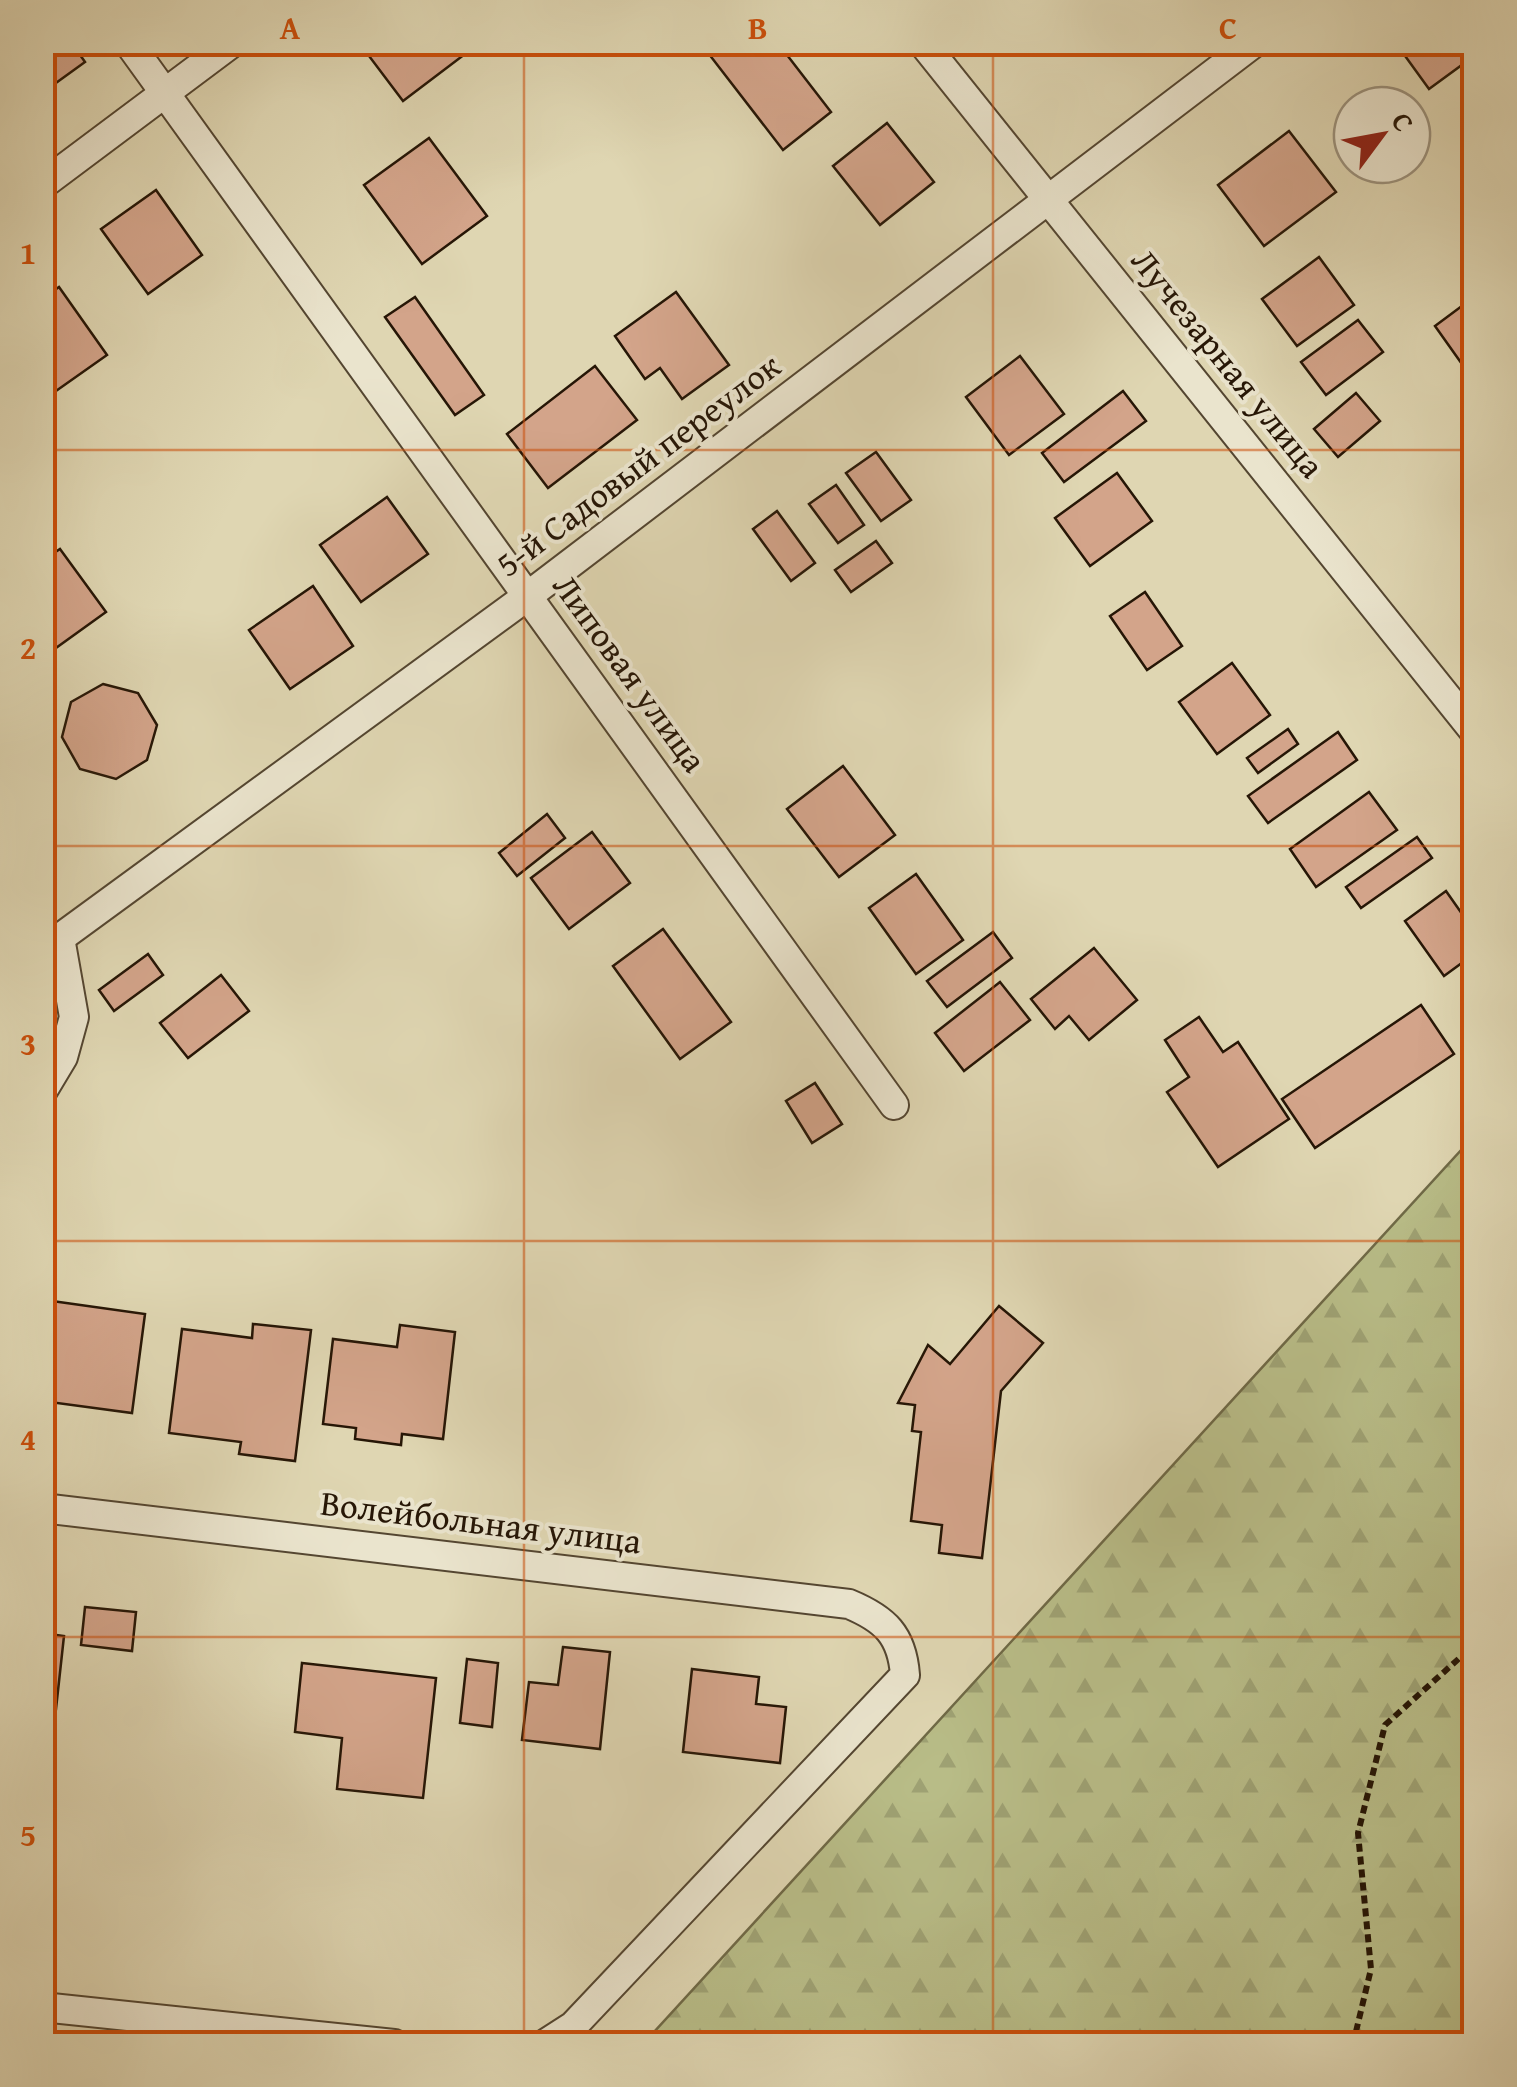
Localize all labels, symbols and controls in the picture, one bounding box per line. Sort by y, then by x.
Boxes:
text: A [280,4,301,51]
text: B [748,4,768,51]
text: C [1219,4,1237,51]
north arrow [1332,85,1432,185]
text: С [1382,104,1425,139]
text: 1 [20,229,36,276]
street label: Лучезарная улица [1120,237,1337,489]
street label: 5-й Садовый переулок [485,340,791,589]
street label: Липовая улица [541,563,720,783]
text: 2 [20,624,36,671]
text: 3 [20,1020,36,1067]
text: 4 [20,1415,36,1462]
street label: Волейбольная улица [318,1477,645,1567]
text: 5 [20,1811,36,1858]

